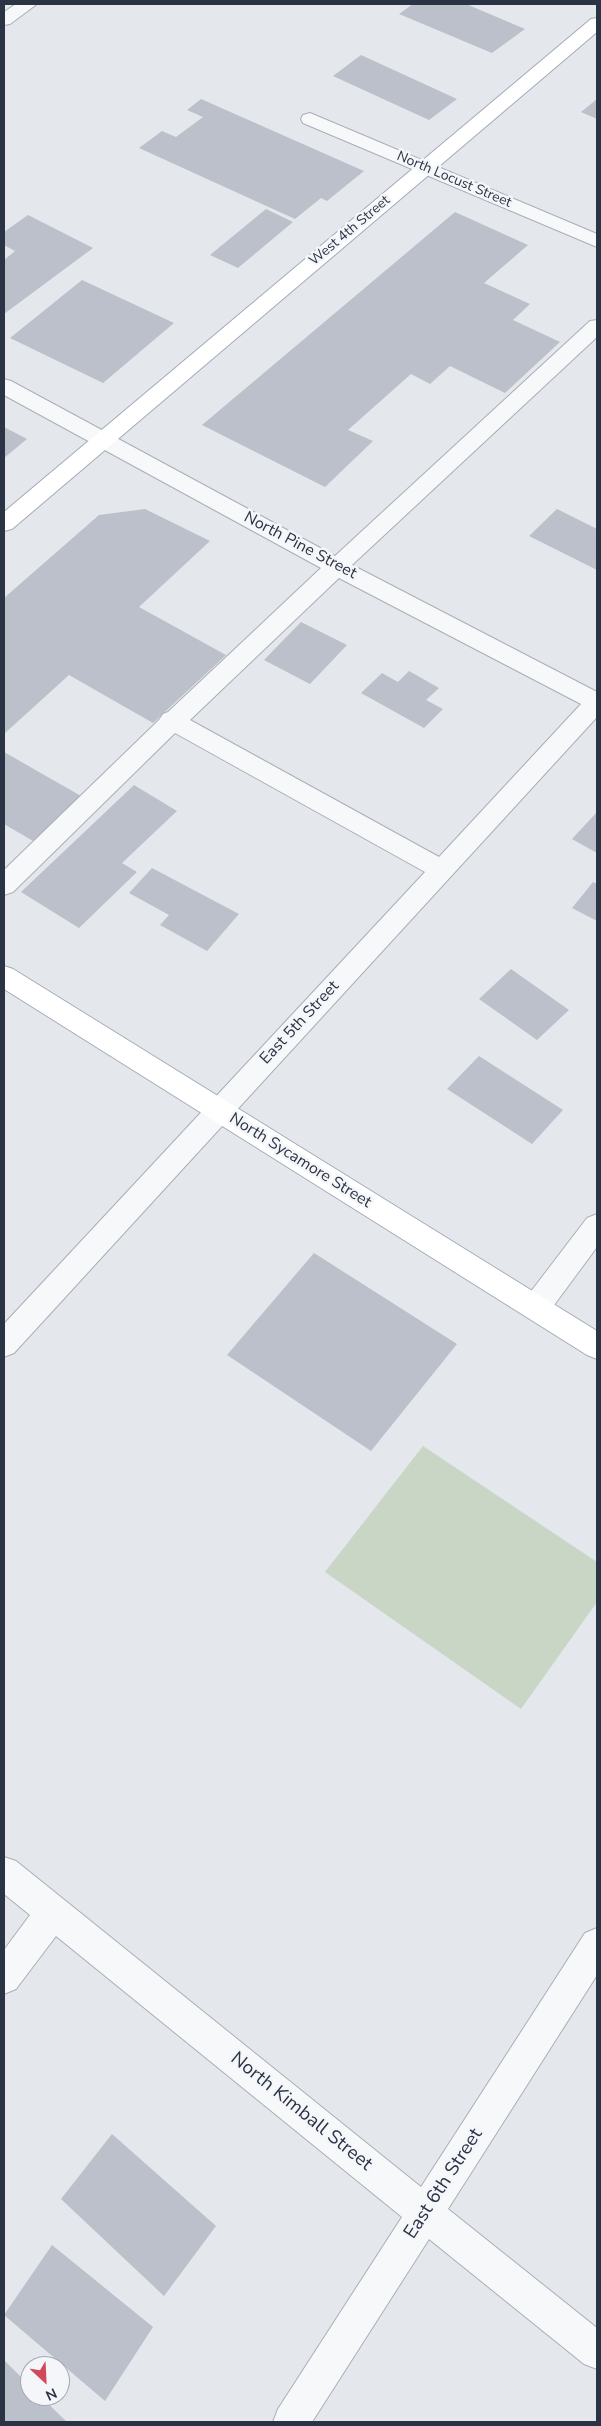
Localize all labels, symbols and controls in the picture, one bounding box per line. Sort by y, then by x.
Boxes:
street label: North Locust Street [394,148,514,212]
street label: West 4th Street [306,192,394,270]
street label: North Pine Street [240,508,360,584]
street label: East 5th Street [256,977,344,1069]
street label: North Sycamore Street [225,1109,375,1213]
street label: North Kimball Street [225,2048,377,2176]
street label: East 6th Street [400,2124,488,2244]
north arrow [20,2356,70,2406]
text: N [42,2383,60,2405]

